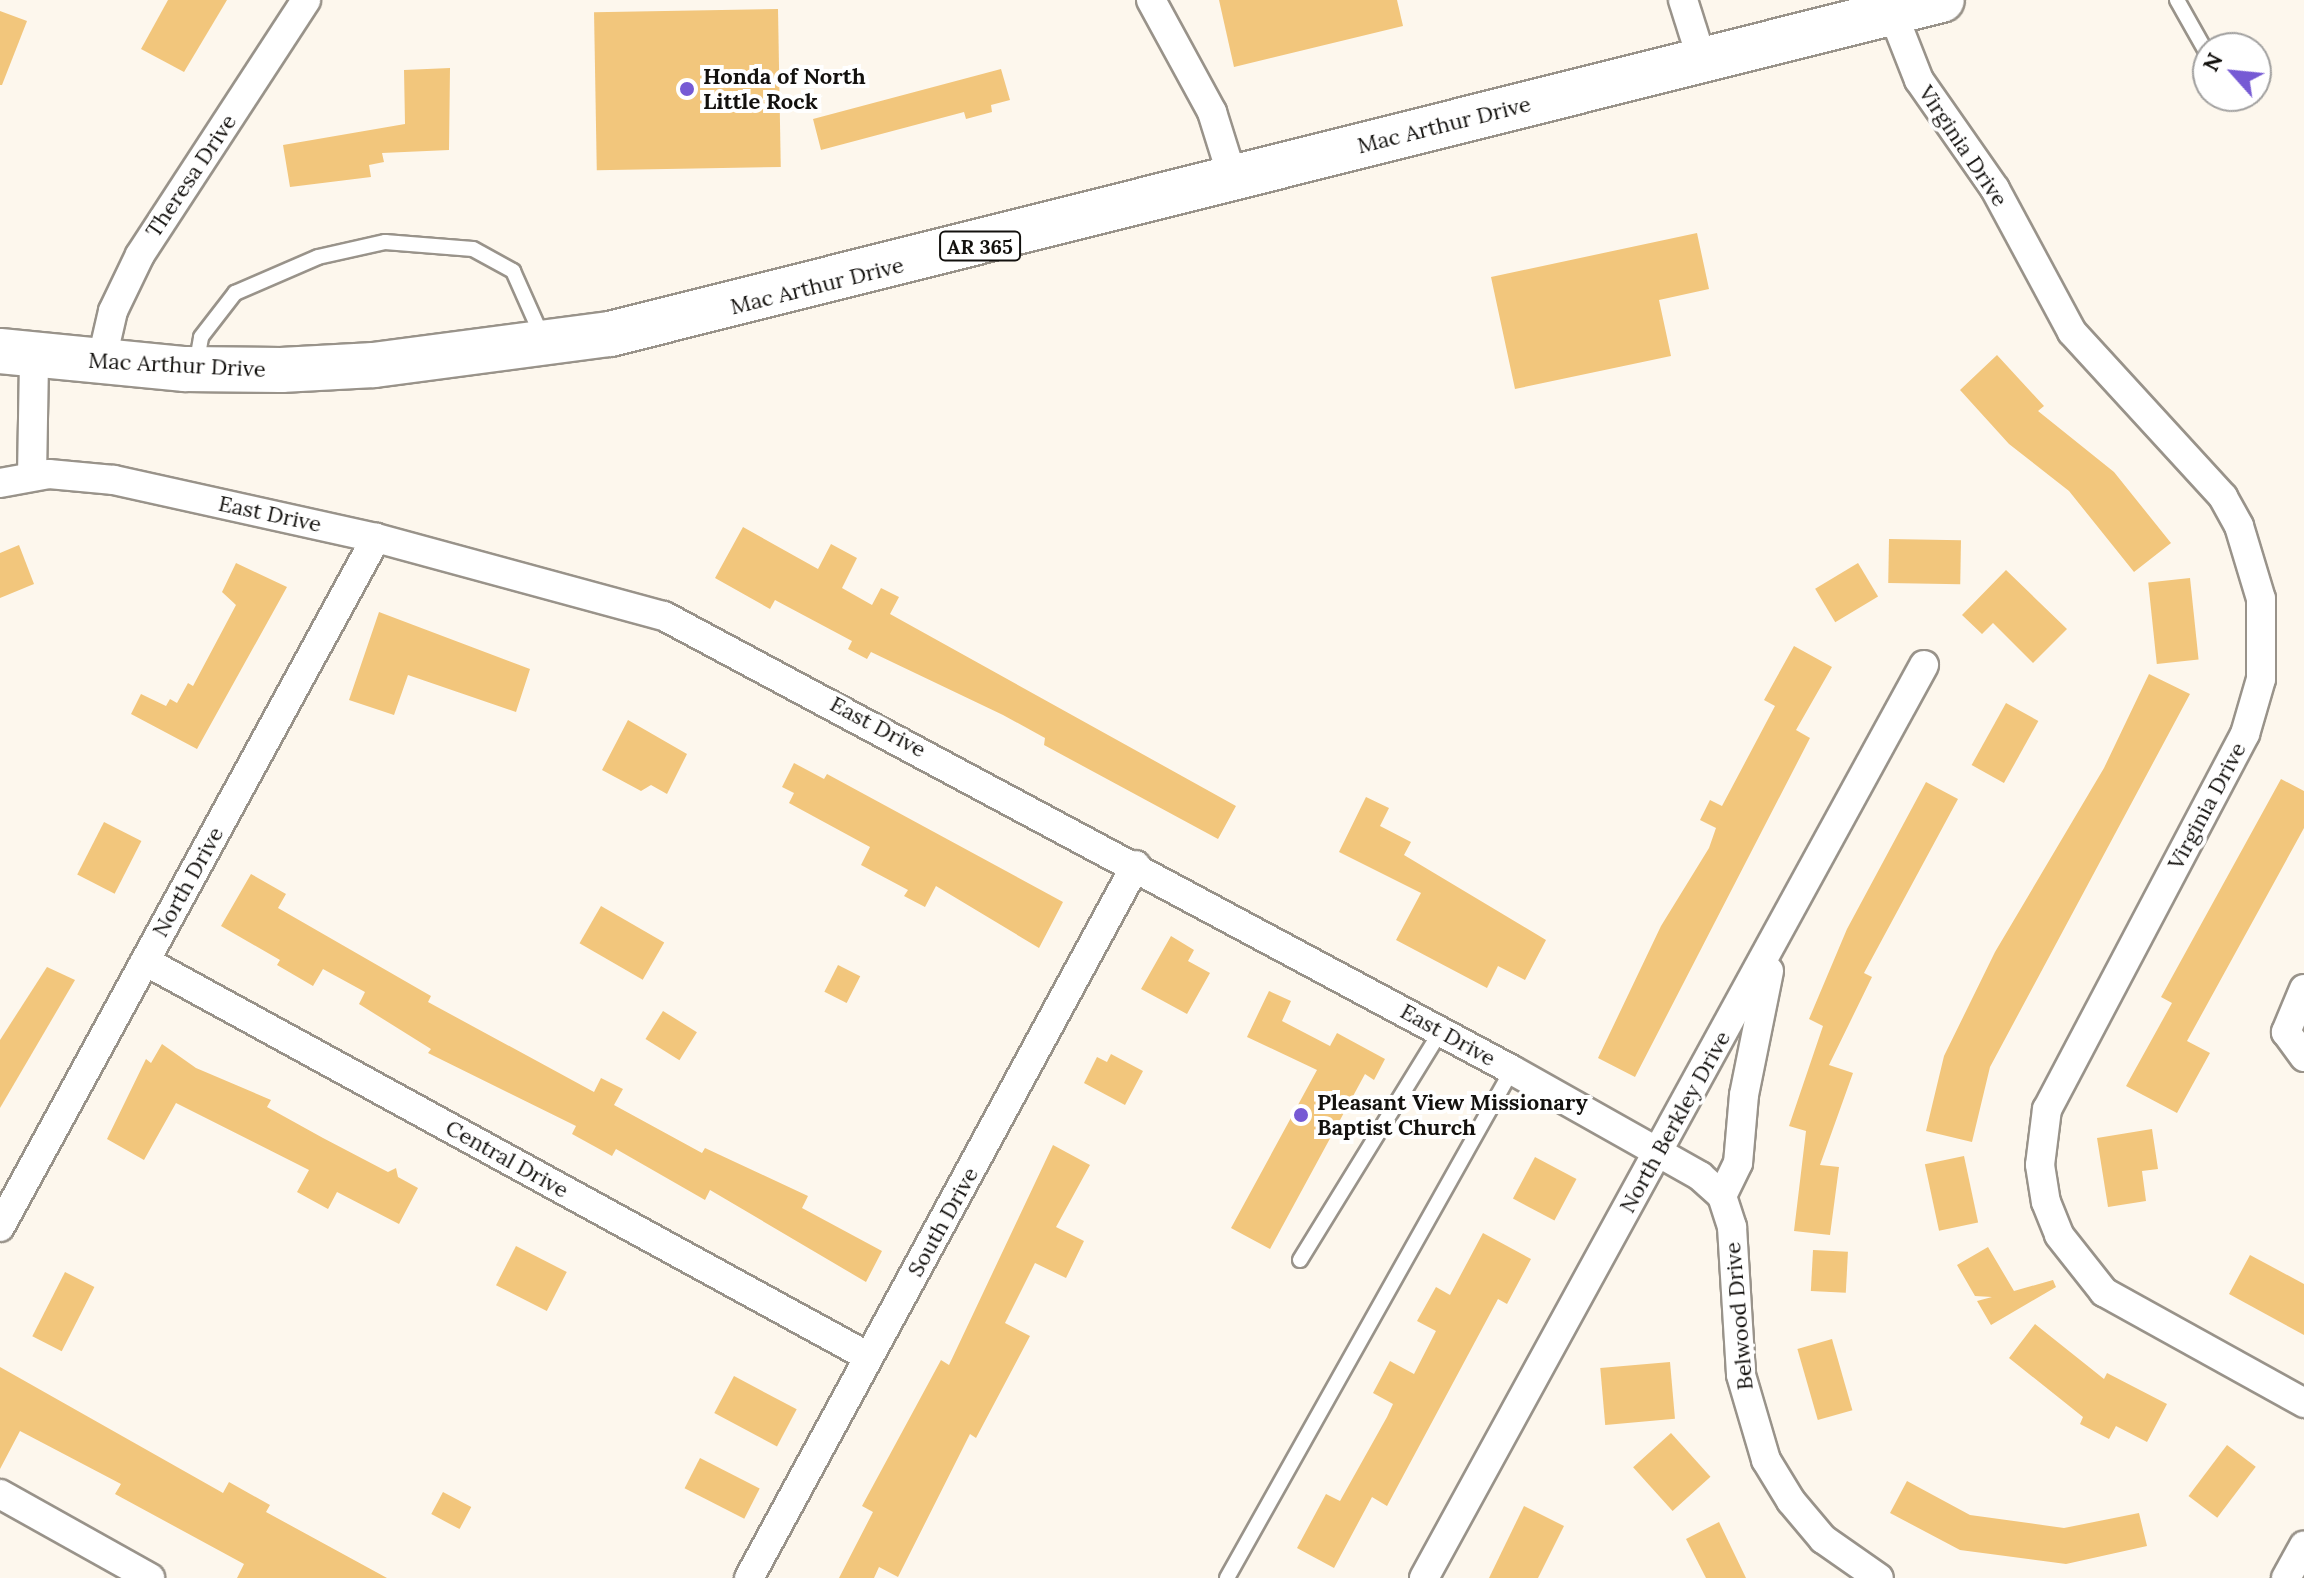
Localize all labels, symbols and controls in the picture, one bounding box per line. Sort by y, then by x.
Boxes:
north arrow [2192,32,2272,112]
text: N [2196,48,2229,76]
place label: Honda of North Little Rock [703,63,866,114]
marker: Honda of North Little Rock [678,80,696,98]
street label: Virginia Drive [1913,81,2013,211]
street label: Mac Arthur Drive [1355,91,1533,159]
street label: Theresa Drive [140,109,242,243]
road number: AR 365 [938,230,1022,262]
street label: Mac Arthur Drive [728,252,906,320]
street label: Mac Arthur Drive [88,347,266,383]
street label: East Drive [216,490,324,538]
street label: East Drive [826,691,930,763]
street label: Virginia Drive [2162,738,2252,874]
street label: North Drive [147,822,229,942]
street label: East Drive [1396,998,1500,1072]
street label: North Berkley Drive [1614,1027,1736,1217]
place label: Pleasant View Missionary Baptist Church [1317,1089,1588,1140]
marker: Pleasant View Missionary Baptist Church [1292,1106,1310,1124]
street label: Central Drive [441,1114,573,1204]
street label: South Drive [902,1163,984,1281]
street label: Belwood Drive [1719,1241,1759,1391]

